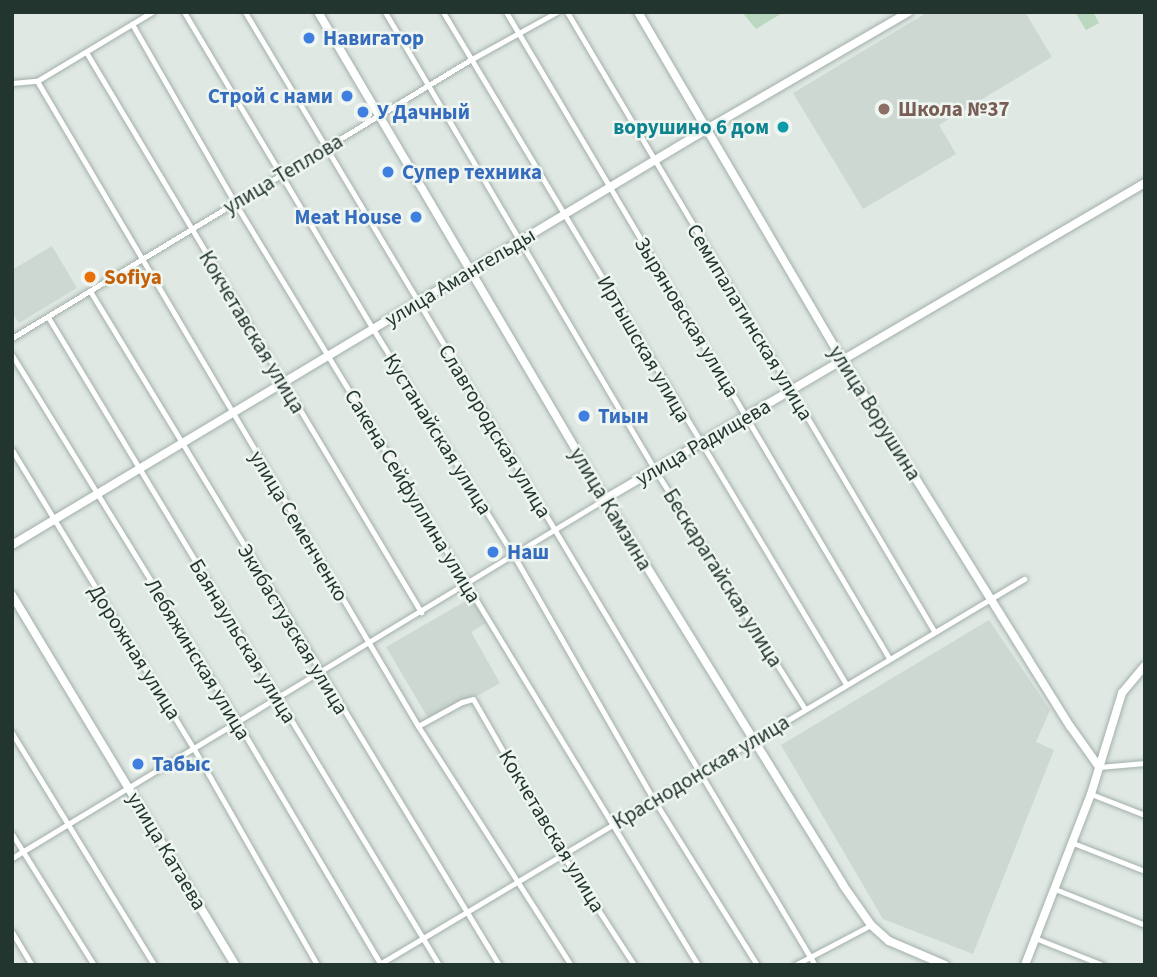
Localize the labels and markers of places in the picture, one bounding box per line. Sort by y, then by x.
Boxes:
place label: Навигатор [323,25,424,51]
marker: Навигатор [301,30,317,46]
place label: Строй с нами [208,83,333,109]
marker: Строй с нами [339,88,355,104]
place label: Школа №37 [898,96,1010,122]
place label: У Дачный [377,99,470,125]
marker: Школа №37 [876,101,892,117]
marker: У Дачный [355,104,371,120]
place label: ворушино 6 дом [613,114,769,140]
marker: ворушино 6 дом [775,119,791,135]
place label: Супер техника [402,159,542,185]
marker: Супер техника [380,164,396,180]
place label: Meat House [295,204,402,230]
marker: Meat House [408,209,424,225]
place label: Sofiya [104,264,162,290]
marker: Sofiya [82,269,98,285]
place label: Тиын [598,403,649,429]
marker: Тиын [576,408,592,424]
place label: Наш [507,539,549,565]
marker: Наш [485,544,501,560]
place label: Табыс [152,751,211,777]
marker: Табыс [130,756,146,772]

